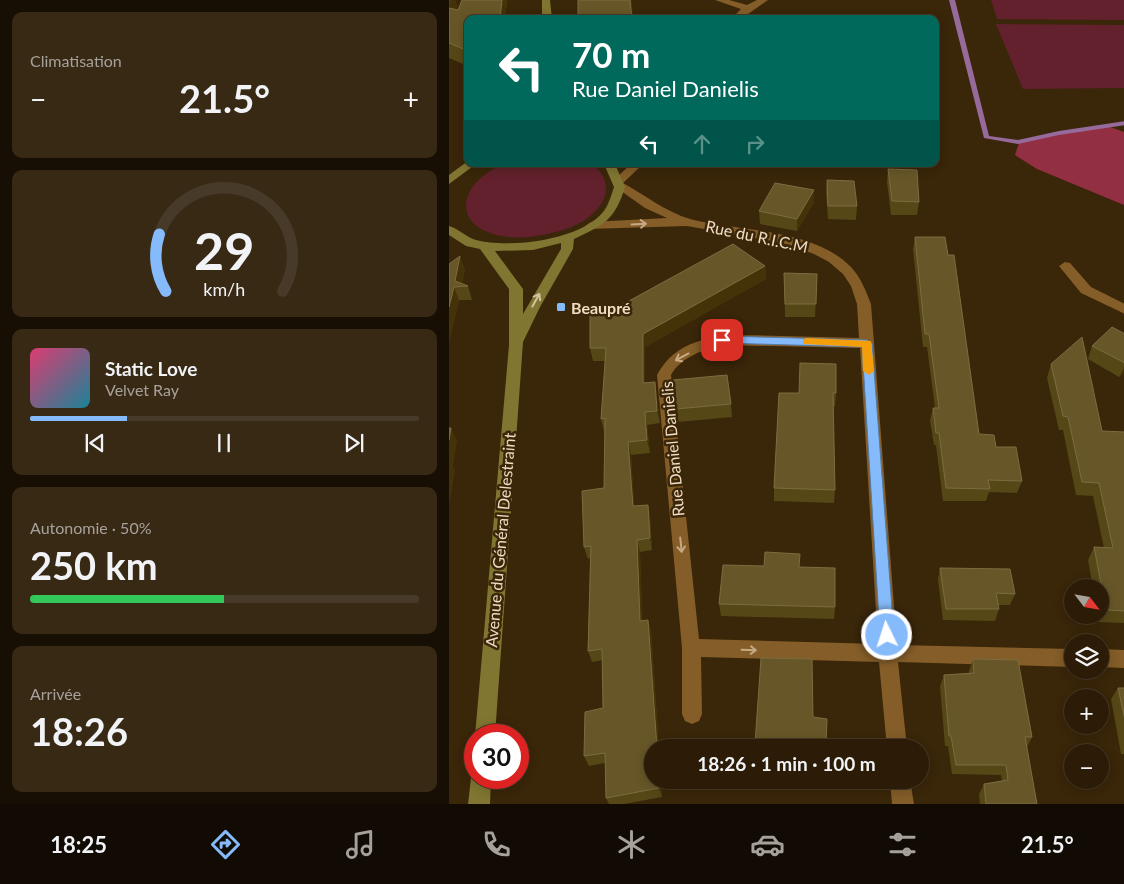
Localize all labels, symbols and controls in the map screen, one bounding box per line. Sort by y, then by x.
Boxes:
text: 70 m [572,33,650,75]
icon: left [489,35,554,100]
text: Climatisation [30,51,122,70]
text: 21.5° [179,75,270,121]
text: Rue Daniel Danielis [572,75,759,102]
text: − [30,82,46,116]
text: + [403,82,419,116]
icon: left [635,130,663,158]
icon: ahead [688,130,716,158]
icon: right [741,130,769,158]
street label: Rue du R.I.C.M [704,216,810,256]
text: 29 [194,219,255,281]
one-way arrow [631,219,647,228]
text: km/h [204,278,245,300]
one-way arrow [531,293,541,308]
place label: Beaupré [571,298,631,317]
marker: Beaupré [555,301,567,313]
pin [701,319,743,361]
icon: arrive [708,326,736,354]
one-way arrow [675,353,690,362]
text: Static Love [105,357,197,380]
text: Velvet Ray [105,380,179,399]
street label: Rue Daniel Danielis [657,380,687,517]
icon: previous [81,429,109,457]
icon: pause [210,429,238,457]
icon: next [340,429,368,457]
street label: Avenue du Général Delestraint [481,432,519,648]
text: Autonomie · 50% [30,518,152,537]
one-way arrow [676,537,686,553]
text: 250 km [30,542,158,588]
north arrow [1064,579,1109,624]
map controls [1064,579,1109,789]
position arrow [860,608,912,660]
button: layers [1064,634,1109,679]
one-way arrow [741,645,757,655]
text: Arrivée [30,684,81,703]
button: + [1064,689,1109,734]
text: 18:26 [30,708,128,754]
speed limit sign: 30 [464,724,529,789]
button: − [1064,744,1109,789]
text: 18:26 · 1 min · 100 m [697,752,876,775]
icon: directions [208,827,243,862]
icon: music [343,827,378,862]
icon: phone [479,827,514,862]
icon: climate [614,827,649,862]
icon: car [750,827,785,862]
icon: filters [885,827,920,862]
text: 18:25 [50,831,107,858]
text: 21.5° [1021,831,1074,858]

